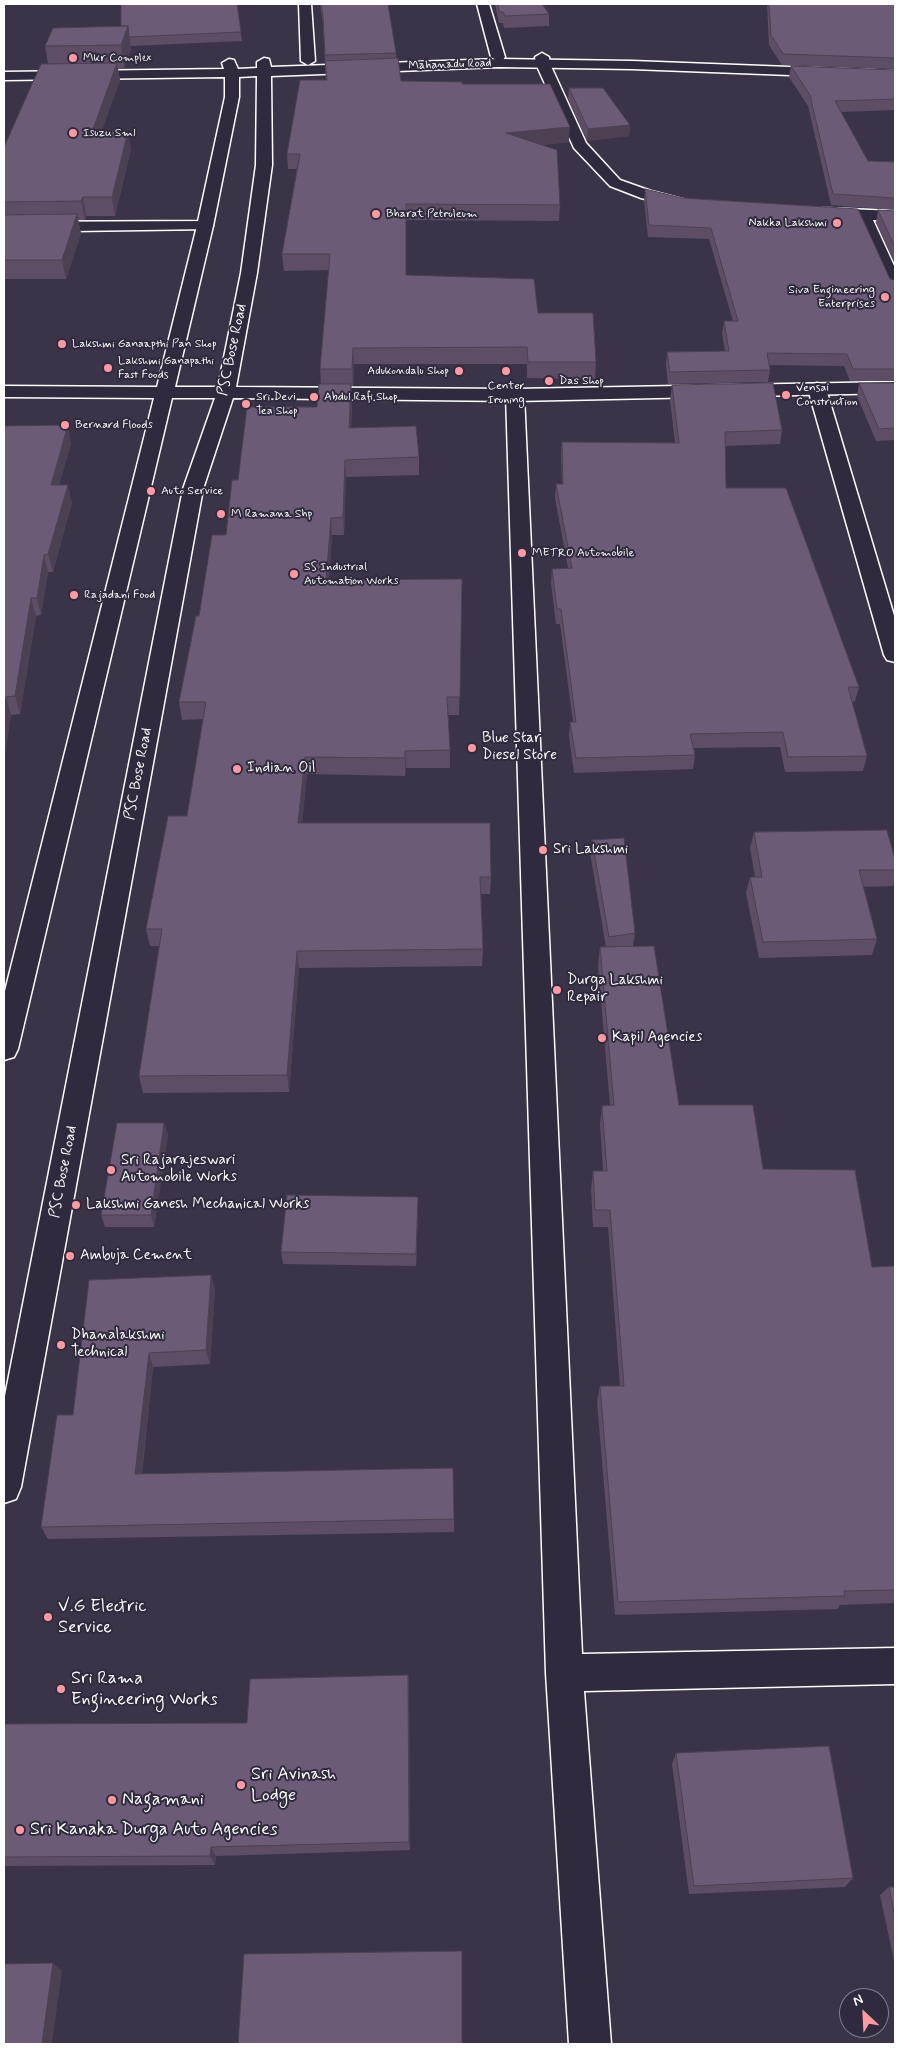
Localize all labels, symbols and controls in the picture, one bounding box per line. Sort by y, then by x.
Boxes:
place label: Mkr Complex [83,51,151,65]
marker: Mkr Complex [67,52,79,64]
street label: Mahanadu Road [408,56,492,74]
place label: Isuzu Sml [83,126,135,140]
marker: Isuzu Sml [67,127,79,139]
place label: Bharat Petroleum [386,207,477,221]
marker: Bharat Petroleum [370,208,382,220]
place label: Nakka Lakshmi [748,216,827,230]
marker: Nakka Lakshmi [831,217,843,229]
place label: Siva Engineering Enterprises [788,283,875,311]
marker: Siva Engineering Enterprises [879,291,891,303]
street label: PSC Bose Road [214,302,252,398]
place label: Lakshmi Ganaapthi Pan Shop [72,337,217,351]
marker: Lakshmi Ganaapthi Pan Shop [56,338,68,350]
place label: Lakshmi Ganapathi Fast Foods [118,354,214,382]
marker: Lakshmi Ganapathi Fast Foods [102,362,114,374]
place label: Adukondalu Shop [367,364,449,378]
marker: Adukondalu Shop [453,365,465,377]
marker: Center Ironing [500,365,512,377]
place label: Das Shop [559,374,604,388]
marker: Das Shop [543,375,555,387]
place label: Center Ironing [487,379,525,407]
place label: Vensai Construction [796,381,858,409]
marker: Vensai Construction [780,389,792,401]
place label: Sri Devi Tea Shop [256,390,298,418]
place label: Abdul Rafi Shop [324,390,398,404]
marker: Abdul Rafi Shop [308,391,320,403]
marker: Sri Devi Tea Shop [240,398,252,410]
place label: Bernard Floods [75,418,153,432]
marker: Bernard Floods [59,419,71,431]
place label: Auto Service [161,484,223,498]
marker: Auto Service [145,485,157,497]
place label: M Ramana Shp [231,507,312,521]
marker: M Ramana Shp [215,508,227,520]
place label: METRO Automobile [532,546,634,560]
marker: METRO Automobile [516,547,528,559]
place label: SS Industrial Automation Works [304,560,399,588]
marker: SS Industrial Automation Works [288,568,300,580]
place label: Rajadani Food [84,588,155,602]
marker: Rajadani Food [68,589,80,601]
street label: PSC Bose Road [121,726,157,822]
place label: Blue Star Diesel Store [482,730,557,765]
marker: Blue Star Diesel Store [466,742,478,754]
place label: Indian Oil [247,760,316,778]
marker: Indian Oil [231,763,243,775]
place label: Sri Lakshmi [553,841,628,859]
marker: Sri Lakshmi [537,844,549,856]
place label: Durga Lakshmi Repair [567,972,663,1007]
marker: Durga Lakshmi Repair [551,984,563,996]
place label: Kapil Agencies [612,1029,702,1047]
marker: Kapil Agencies [596,1032,608,1044]
street label: PSC Bose Road [46,1124,82,1220]
place label: Sri Rajarajeswari Automobile Works [121,1152,237,1187]
marker: Sri Rajarajeswari Automobile Works [105,1164,117,1176]
place label: Lakshmi Ganesh Mechanical Works [86,1196,309,1214]
marker: Lakshmi Ganesh Mechanical Works [70,1199,82,1211]
place label: Ambuja Cement [80,1247,192,1265]
marker: Ambuja Cement [64,1250,76,1262]
place label: Dhanalakshmi Technical [71,1327,165,1362]
marker: Dhanalakshmi Technical [55,1339,67,1351]
place label: V.G Electric Service [58,1596,147,1638]
marker: V.G Electric Service [42,1611,54,1623]
place label: Sri Rama Engineering Works [71,1668,218,1710]
marker: Sri Rama Engineering Works [55,1683,67,1695]
place label: Sri Avinash Lodge [251,1764,336,1806]
marker: Sri Avinash Lodge [235,1779,247,1791]
place label: Nagamani [122,1789,204,1811]
marker: Nagamani [106,1794,118,1806]
place label: Sri Kanaka Durga Auto Agencies [30,1819,278,1841]
marker: Sri Kanaka Durga Auto Agencies [14,1824,26,1836]
north arrow [839,1988,889,2038]
text: N [850,1990,866,2010]

